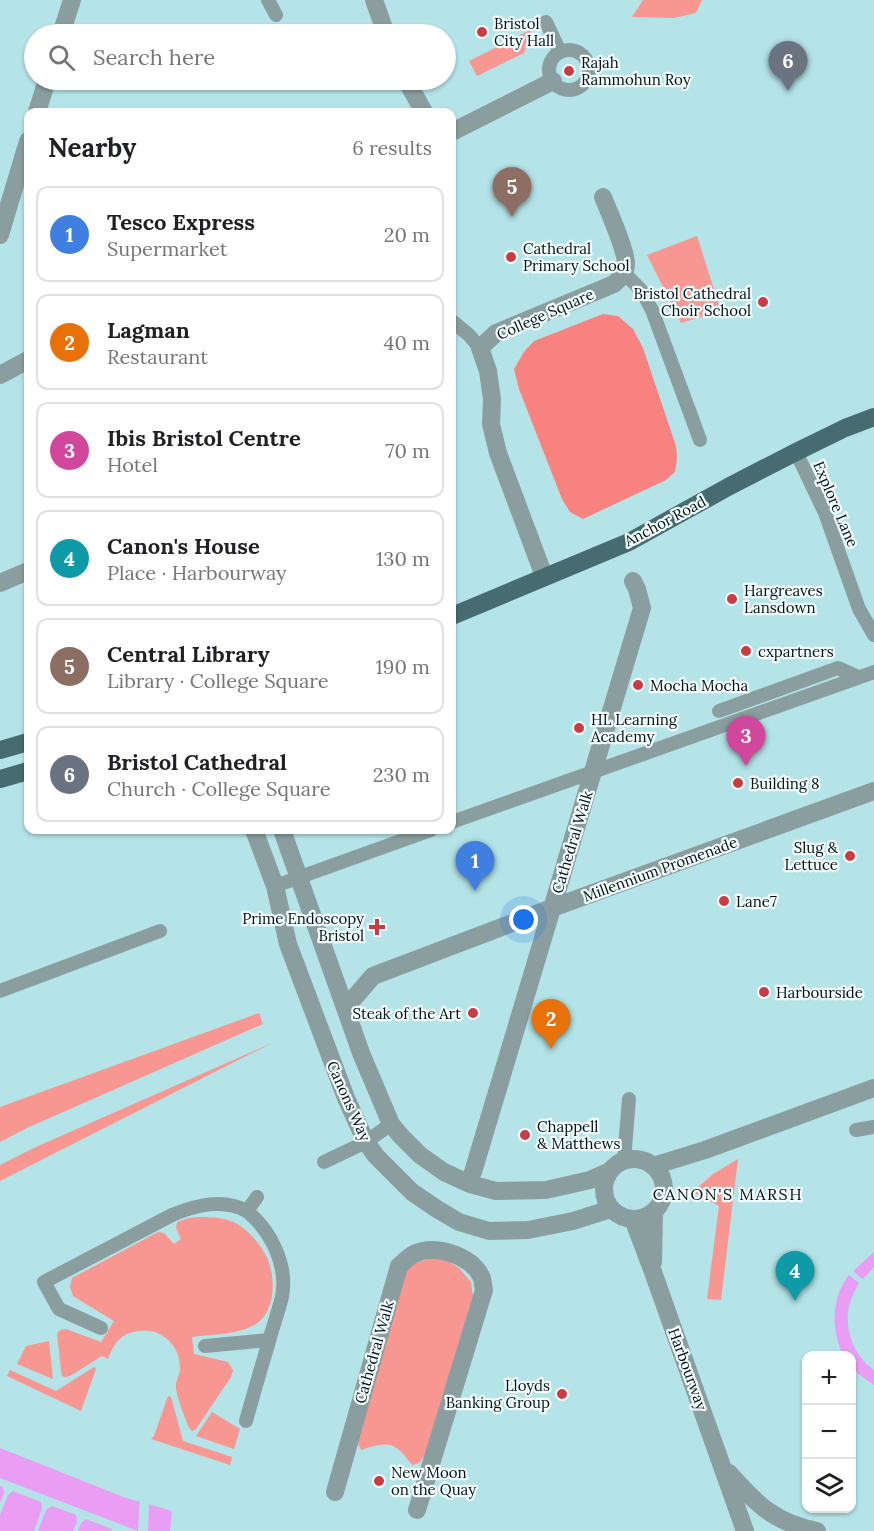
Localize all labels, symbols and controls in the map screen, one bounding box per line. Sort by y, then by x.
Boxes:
place label: Bristol City Hall [494,14,554,50]
search box [24,24,456,90]
marker: Bristol City Hall [475,25,489,39]
icon: search [45,41,78,74]
pin: 6 [768,42,808,91]
text: Search here [93,43,215,71]
place label: Rajah Rammohun Roy [581,53,691,89]
marker: Rajah Rammohun Roy [562,64,576,78]
text: Nearby [48,131,136,164]
text: 6 results [352,135,432,160]
pin: 5 [492,168,532,217]
text: Tesco Express [107,208,255,236]
text: 1 [65,222,74,247]
text: 20 m [384,222,430,247]
text: Supermarket [107,236,227,261]
place label: Cathedral Primary School [523,239,630,275]
marker: Cathedral Primary School [504,250,518,264]
street label: College Square [494,284,596,344]
place label: Bristol Cathedral Choir School [633,284,751,320]
marker: Bristol Cathedral Choir School [756,295,770,309]
text: Lagman [107,316,190,344]
text: 2 [64,330,75,355]
text: 40 m [384,330,430,355]
text: Restaurant [107,344,208,369]
text: Ibis Bristol Centre [107,424,301,452]
text: 3 [64,438,75,463]
text: 70 m [385,438,430,463]
text: Hotel [107,452,158,477]
street label: Explore Lane [809,458,863,550]
street label: Anchor Road [620,492,709,551]
text: Canon's House [107,532,260,560]
text: 4 [64,546,75,571]
text: 130 m [376,546,430,571]
text: Place · Harbourway [107,560,287,585]
place label: Hargreaves Lansdown [744,581,823,617]
marker: Hargreaves Lansdown [725,592,739,606]
text: Central Library [107,640,270,668]
place label: cxpartners [758,642,834,661]
marker: cxpartners [739,644,753,658]
text: 5 [64,654,75,679]
text: 190 m [376,654,430,679]
text: Library · College Square [107,668,329,693]
place label: Mocha Mocha [650,676,748,695]
marker: Mocha Mocha [631,678,645,692]
place label: HL Learning Academy [590,710,678,746]
pin: 3 [726,716,766,766]
marker: HL Learning Academy [572,721,586,735]
text: Bristol Cathedral [107,748,287,776]
text: 6 [64,762,75,787]
text: 230 m [373,762,430,787]
place label: Building 8 [750,774,819,793]
text: Church · College Square [107,776,331,801]
marker: Building 8 [731,776,745,790]
street label: Cathedral Walk [547,788,597,896]
street label: Millennium Promenade [580,832,740,906]
place label: Slug & Lettuce [785,838,839,874]
pin: 1 [456,842,494,891]
marker: Slug & Lettuce [843,849,857,863]
place label: Lane7 [736,892,777,911]
marker: Lane7 [717,894,731,908]
your location [509,905,538,934]
place label: Prime Endoscopy Bristol [242,909,364,945]
marker: Prime Endoscopy Bristol [368,918,386,936]
place label: Harbourside [776,983,863,1002]
marker: Harbourside [757,985,771,999]
pin: 2 [532,1000,570,1049]
place label: Steak of the Art [353,1004,461,1023]
marker: Steak of the Art [466,1006,480,1020]
street label: Canons Way [323,1058,375,1144]
place label: Chappell & Matthews [537,1117,621,1153]
marker: Chappell & Matthews [518,1128,532,1142]
district label: CANON'S MARSH [653,1184,803,1204]
pin: 4 [776,1252,814,1301]
street label: Cathedral Walk [350,1298,398,1406]
street label: Harbourway [664,1325,712,1413]
map controls [802,1351,856,1513]
button: + [802,1351,856,1405]
place label: Lloyds Banking Group [446,1376,550,1412]
marker: Lloyds Banking Group [555,1387,569,1401]
button: − [802,1405,856,1459]
button: layers [802,1459,856,1513]
place label: New Moon on the Quay [391,1463,476,1499]
marker: New Moon on the Quay [372,1474,386,1488]

